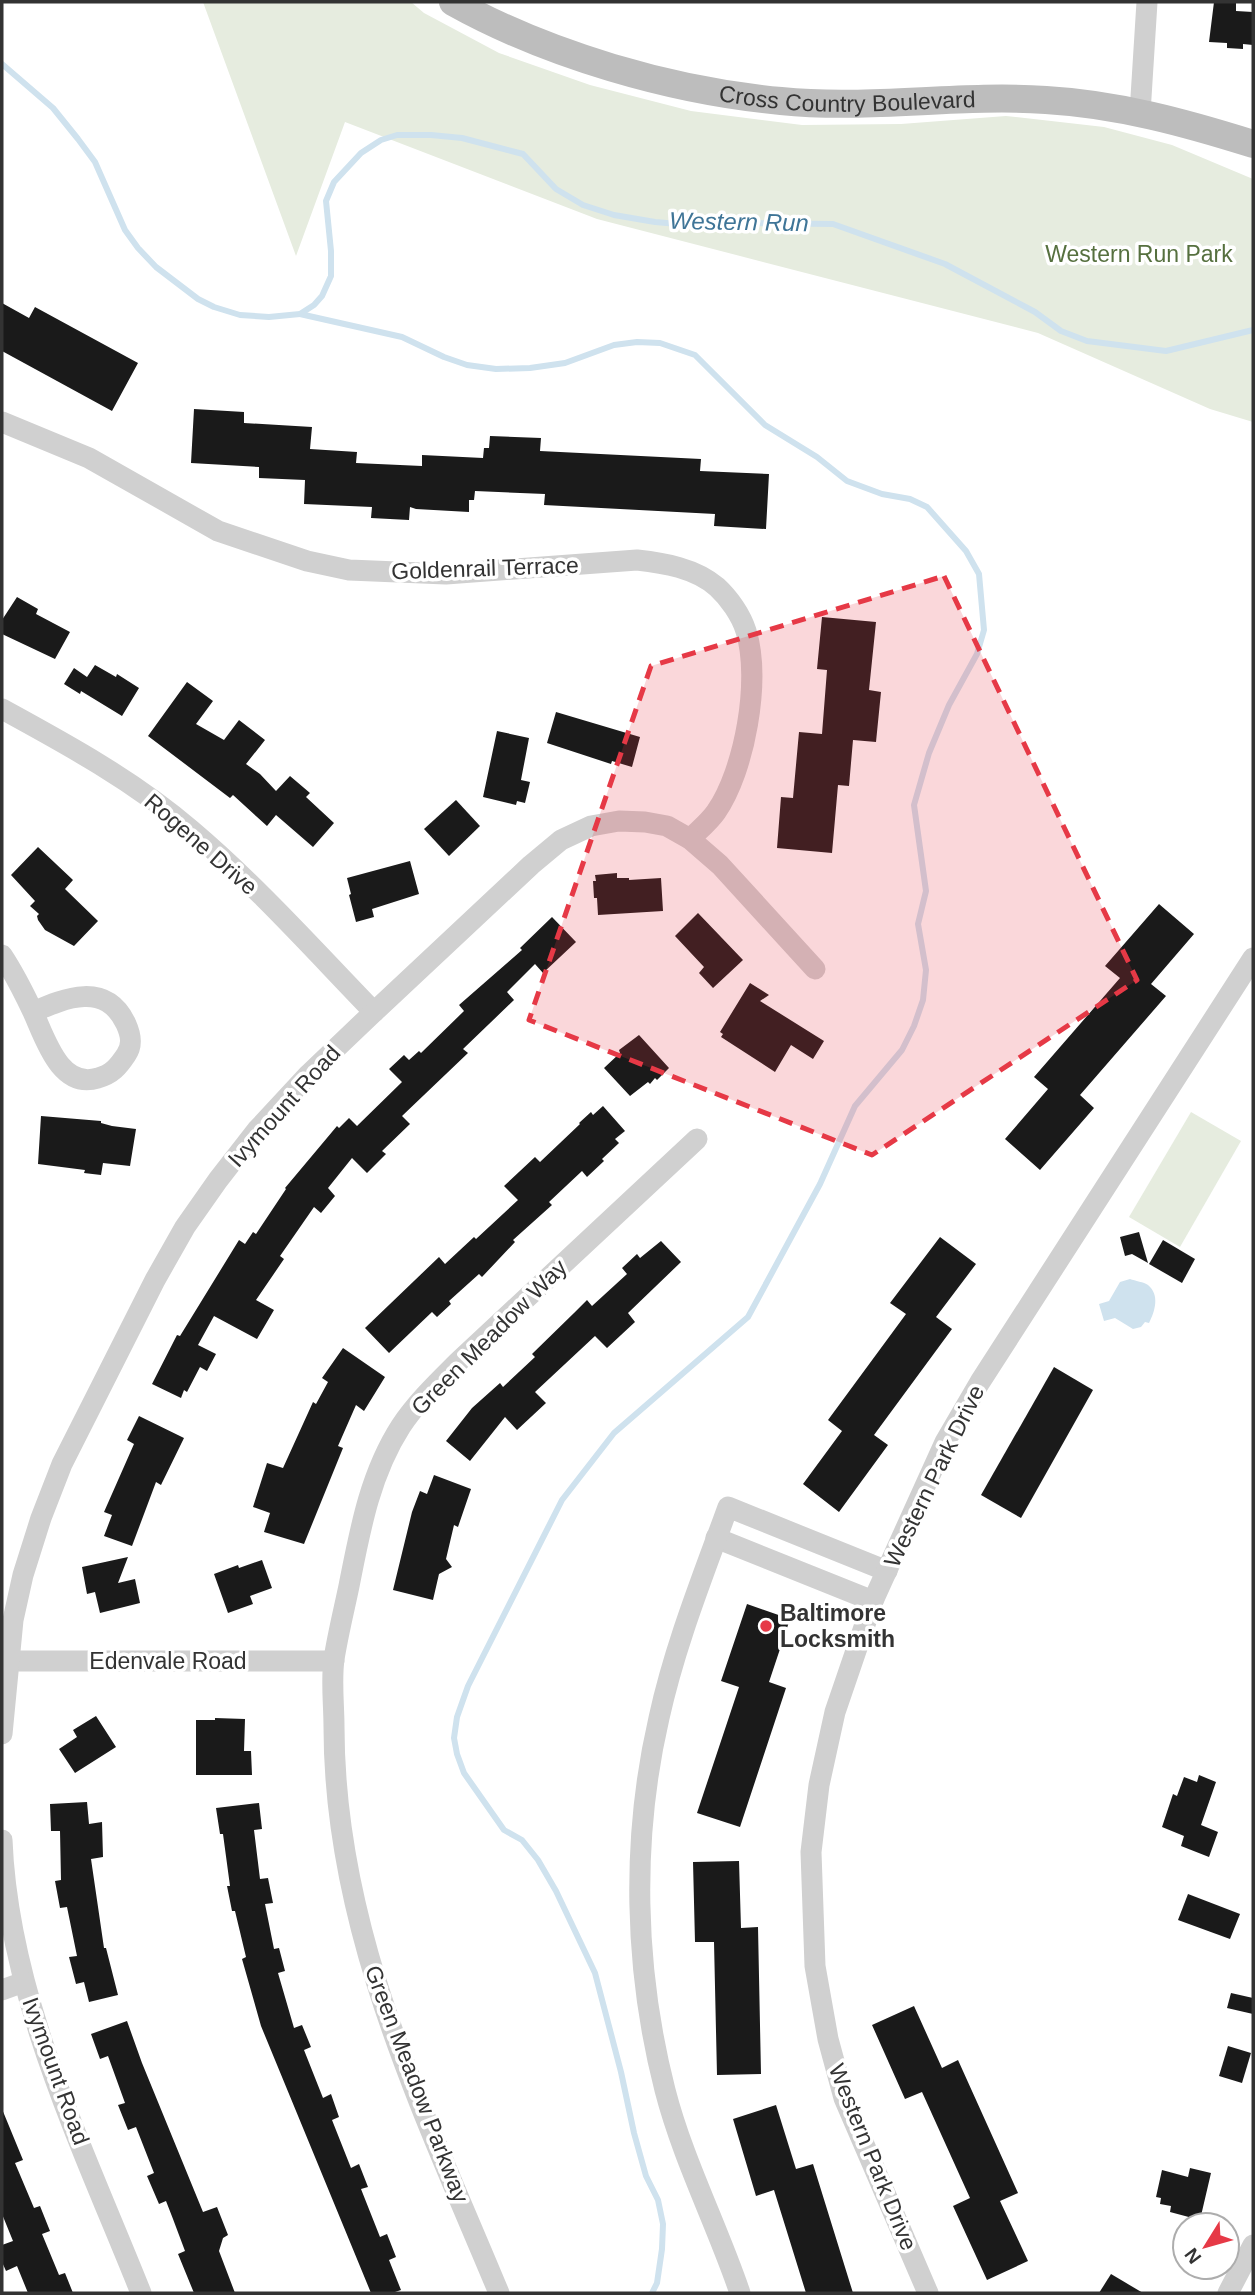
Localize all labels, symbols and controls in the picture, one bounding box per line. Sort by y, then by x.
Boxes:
street label: Cross Country Boulevard [717,80,976,117]
water label: Western Run [669,207,809,236]
park label: Western Run Park [1045,241,1233,267]
street label: Goldenrail Terrace [391,552,579,584]
street label: Rogene Drive [139,788,263,900]
street label: Ivymount Road [223,1040,345,1172]
street label: Green Meadow Way [406,1254,572,1420]
street label: Western Park Drive [879,1381,989,1571]
place label: Baltimore Locksmith [780,1600,895,1652]
marker: Baltimore Locksmith [758,1618,774,1634]
street label: Edenvale Road [89,1648,247,1674]
street label: Green Meadow Parkway [360,1962,474,2207]
street label: Ivymount Road [17,1994,95,2148]
street label: Western Park Drive [824,2060,922,2254]
north arrow [1171,2211,1241,2281]
text: N [1180,2244,1205,2268]

